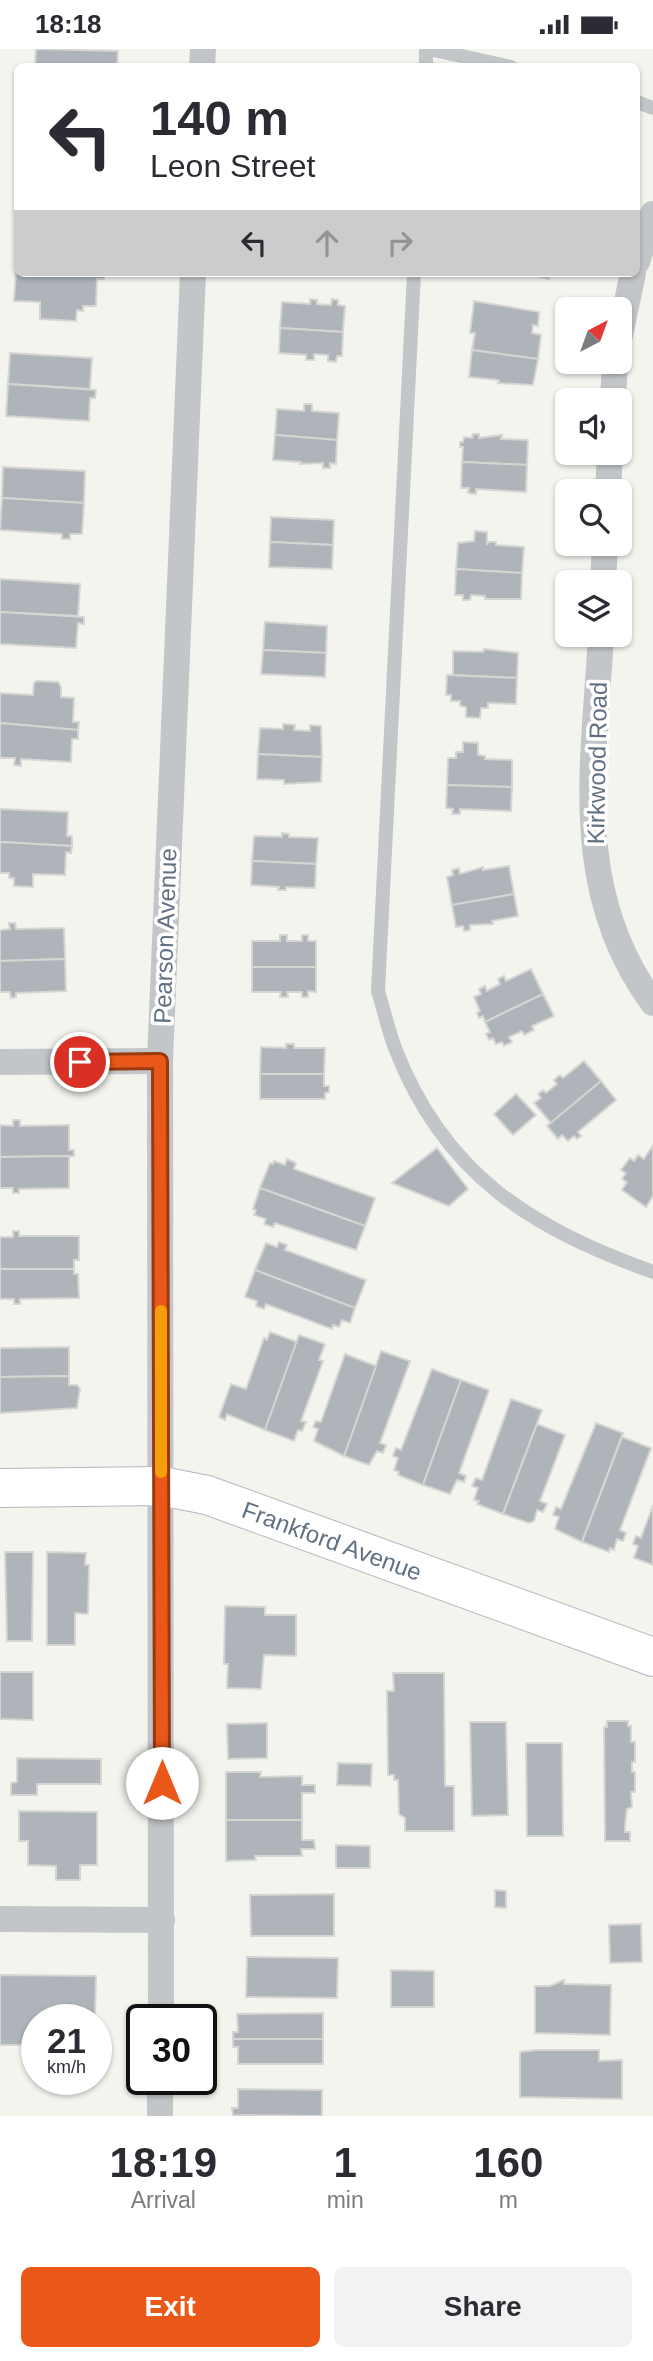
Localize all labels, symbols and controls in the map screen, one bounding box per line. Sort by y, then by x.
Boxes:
text: 18:18 [35,9,102,39]
icon: left [35,91,126,182]
text: 140 m [150,91,289,145]
text: Leon Street [150,148,315,184]
icon: left [235,224,273,262]
icon: ahead [308,224,346,262]
icon: right [381,224,419,262]
north arrow [555,297,632,375]
map controls [555,297,632,647]
button: sound [555,388,632,465]
button: search [555,479,632,556]
button: layers [555,570,632,647]
street label: Kirkwood Road [582,681,612,845]
street label: Pearson Avenue [148,848,182,1024]
pin [50,1032,110,1092]
icon: arrive [61,1043,99,1081]
street label: Frankford Avenue [239,1495,426,1585]
position arrow [125,1746,199,1820]
speed limit sign: 30 [126,2004,217,2095]
text: 21 [47,2021,86,2060]
text: km/h [47,2057,86,2077]
text: 18:19 [110,2139,217,2186]
text: 1 [333,2139,357,2186]
text: 160 [473,2139,543,2186]
text: Arrival [131,2187,196,2213]
text: min [327,2187,364,2213]
text: m [499,2187,518,2213]
button: Exit [21,2267,320,2347]
button: Share [334,2267,632,2347]

